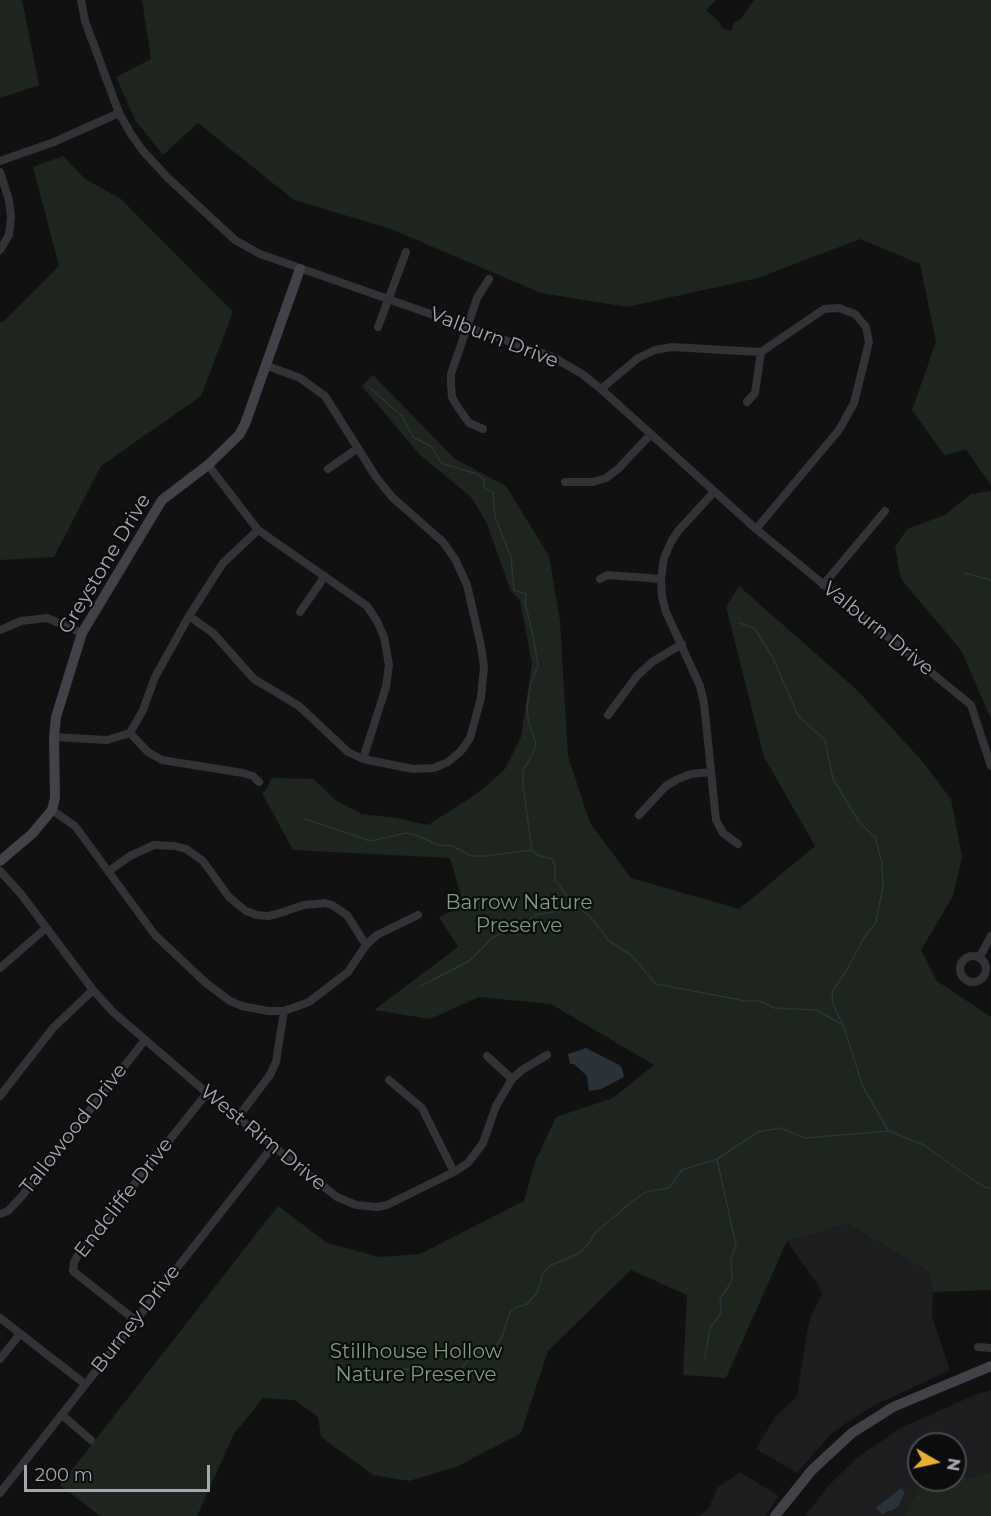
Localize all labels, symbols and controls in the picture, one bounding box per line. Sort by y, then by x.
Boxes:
street label: Valburn Drive [426,302,562,374]
street label: Greystone Drive [54,490,156,638]
street label: Valburn Drive [818,577,938,681]
park label: Barrow Nature Preserve [445,891,593,938]
street label: Tallowood Drive [16,1059,132,1199]
street label: West Rim Drive [195,1080,331,1196]
street label: Endcliffe Drive [70,1133,178,1263]
street label: Burney Drive [86,1260,186,1378]
park label: Stillhouse Hollow Nature Preserve [330,1340,502,1387]
north arrow [907,1432,967,1492]
scale bar [27,1453,213,1491]
text: N [943,1457,964,1472]
text: 200 m [35,1464,93,1486]

